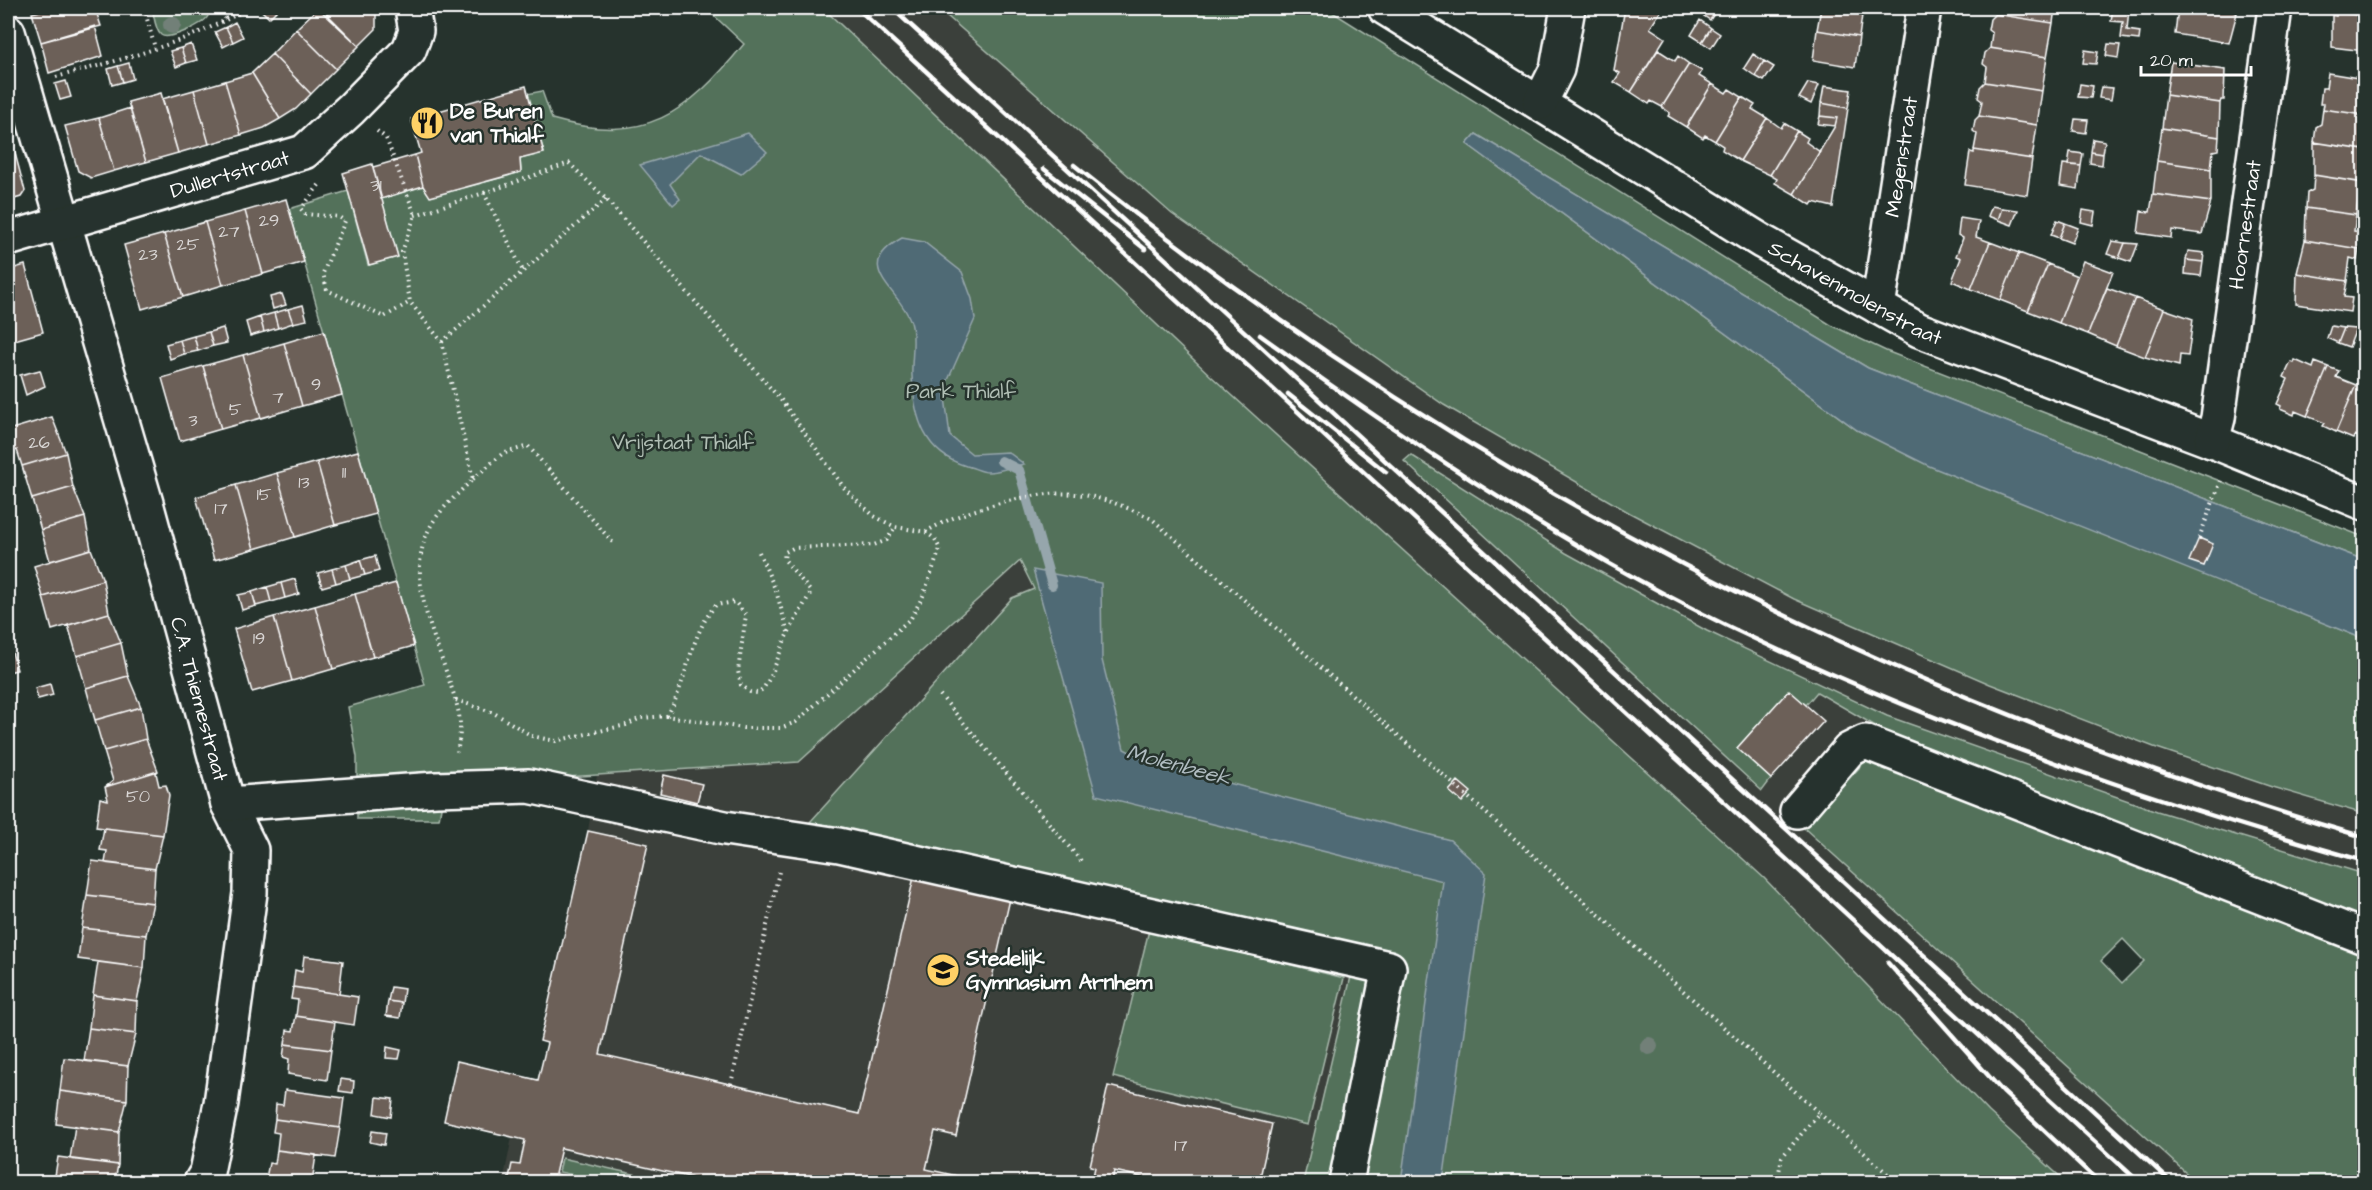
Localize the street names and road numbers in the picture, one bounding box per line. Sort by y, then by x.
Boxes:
street label: Megenstraat [1878,94,1925,219]
street label: Dullertstraat [167,143,293,206]
street label: Hoornestraat [2222,158,2269,291]
street label: Schavenmolenstraat [1763,234,1946,353]
street label: C.A. Thiemestraat [163,614,235,785]

